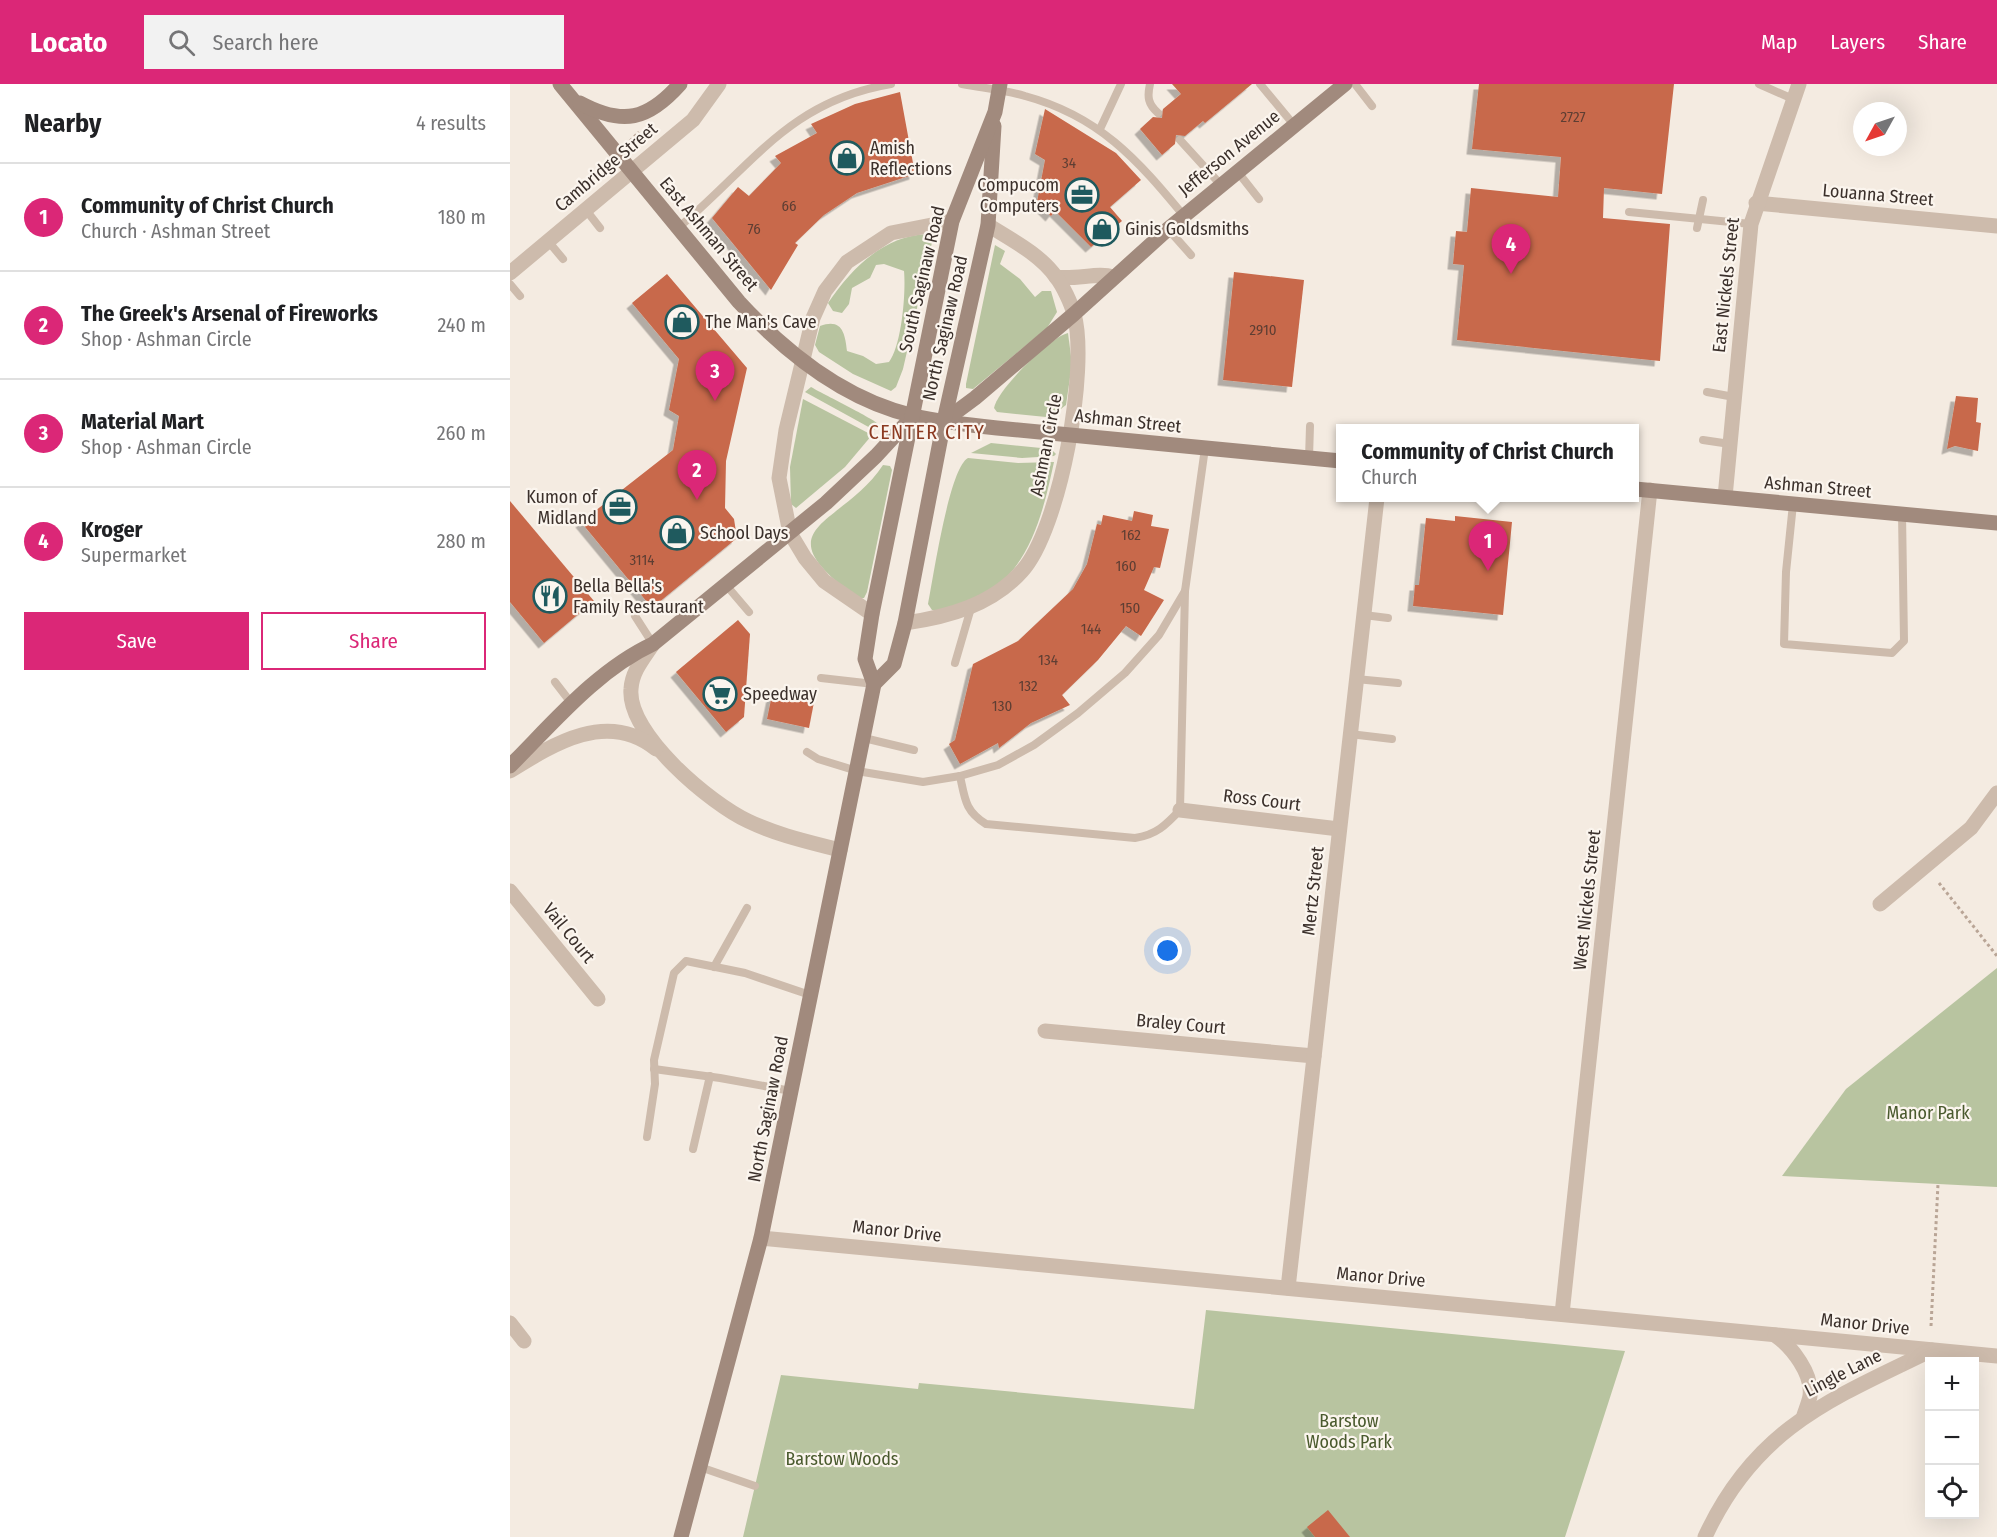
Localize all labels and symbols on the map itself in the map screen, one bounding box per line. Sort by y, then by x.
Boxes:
north arrow [1853,102,1907,156]
street label: Jefferson Avenue [1174,105,1284,201]
house number: 2727 [1560,108,1586,126]
street label: Cambridge Street [550,118,662,216]
place label: Amish Reflections [870,137,952,180]
shop icon: Amish Reflections [829,140,865,176]
house number: 34 [1062,154,1076,172]
street label: East Ashman Street [655,173,763,296]
place label: Compucom Computers [977,174,1059,217]
office icon: Compucom Computers [1064,177,1100,213]
street label: Louanna Street [1821,179,1935,211]
house number: 66 [782,197,796,215]
street label: South Saginaw Road [894,204,950,354]
shop icon: Ginis Goldsmiths [1084,211,1120,247]
street label: East Nickels Street [1708,216,1744,354]
place label: Ginis Goldsmiths [1125,218,1249,240]
house number: 76 [747,220,761,238]
pin: 4 [1492,224,1530,274]
street label: North Saginaw Road [918,253,972,403]
shop icon: The Man's Cave [664,304,700,340]
place label: The Man's Cave [705,311,817,333]
house number: 2910 [1249,321,1277,339]
pin: 3 [696,352,734,401]
street label: Ashman Circle [1025,392,1067,498]
street label: Ashman Street [1074,404,1183,438]
district label: CENTER CITY [868,420,986,444]
pin: 2 [678,450,717,500]
street label: Ashman Street [1764,471,1873,503]
place label: Kumon of Midland [526,486,598,529]
office icon: Kumon of Midland [602,489,638,525]
shop icon: School Days [659,515,695,551]
place label: School Days [700,522,789,544]
pin: 1 [1468,522,1508,571]
house number: 162 [1121,526,1141,544]
house number: 3114 [629,551,655,569]
house number: 160 [1115,557,1137,575]
place label: Bella Bella's Family Restaurant [573,575,704,618]
restaurant icon: Bella Bella's Family Restaurant [532,578,568,614]
house number: 150 [1120,599,1140,617]
house number: 144 [1081,620,1101,638]
house number: 134 [1038,651,1058,669]
supermarket icon: Speedway [702,676,738,712]
house number: 132 [1018,677,1038,695]
place label: Speedway [743,683,817,705]
house number: 130 [992,697,1012,715]
street label: Ross Court [1222,784,1302,816]
street label: West Nickels Street [1569,829,1605,971]
street label: Mertz Street [1297,845,1329,937]
street label: Vail Court [538,899,600,967]
your location [1153,936,1182,965]
street label: Braley Court [1135,1009,1227,1039]
street label: North Saginaw Road [743,1034,793,1184]
park label: Manor Park [1886,1102,1970,1124]
street label: Manor Drive [851,1215,943,1247]
street label: Manor Drive [1336,1262,1426,1292]
street label: Manor Drive [1819,1308,1911,1340]
street label: Lingle Lane [1801,1344,1885,1402]
park label: Barstow Woods Park [1306,1410,1392,1453]
park label: Barstow Woods [785,1448,899,1470]

